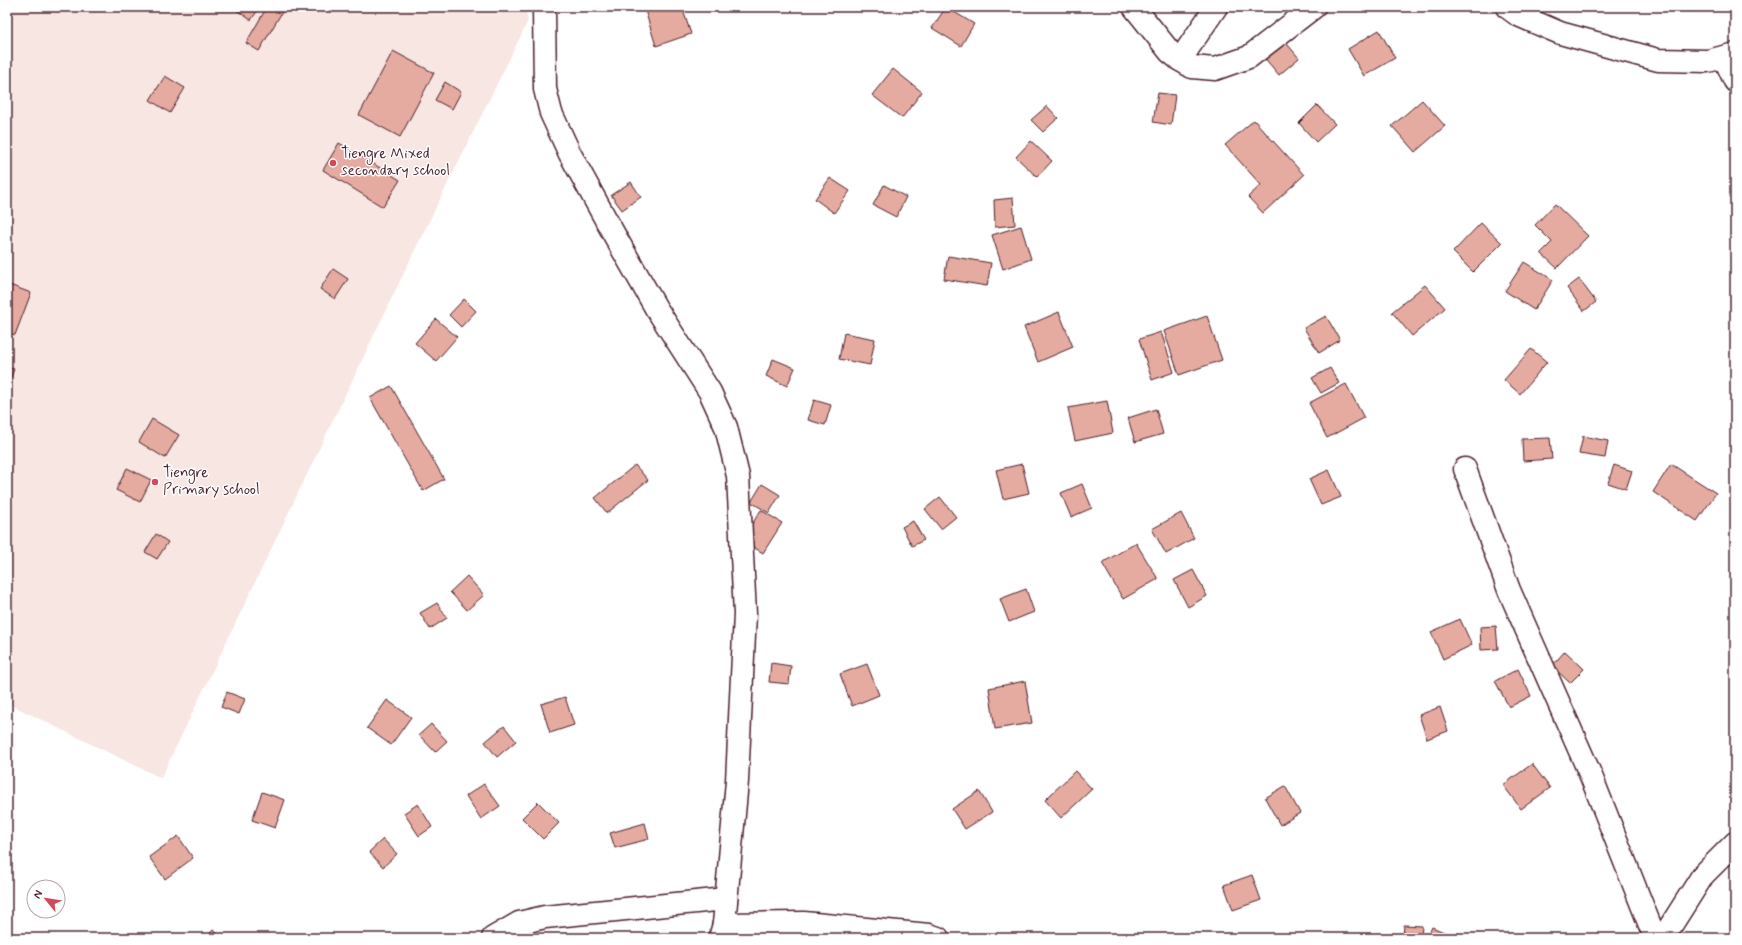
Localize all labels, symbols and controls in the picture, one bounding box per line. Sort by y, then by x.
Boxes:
place label: Tiengre Mixed secondary school [341,144,450,181]
marker: Tiengre Mixed secondary school [328,158,338,168]
place label: Tiengre Primary school [163,463,260,500]
marker: Tiengre Primary school [150,477,160,487]
north arrow [26,879,66,919]
text: N [30,888,46,901]

